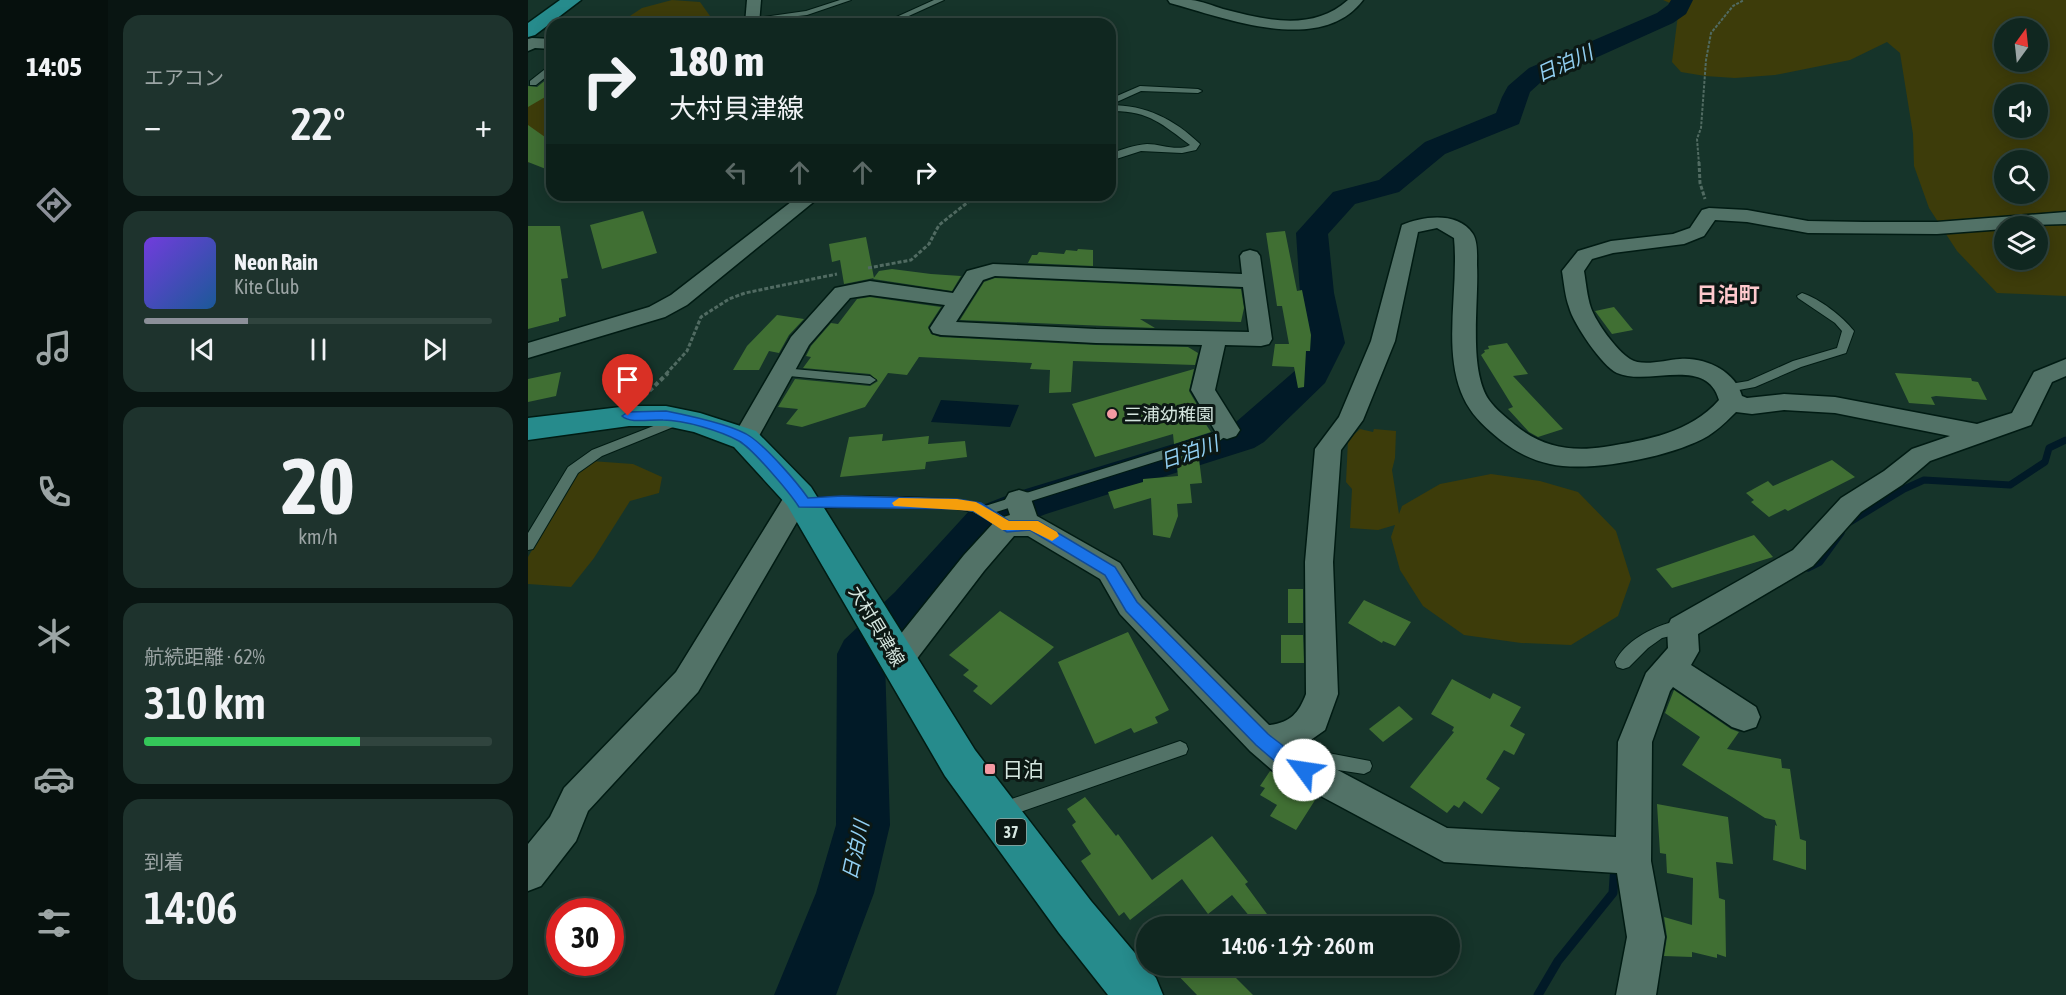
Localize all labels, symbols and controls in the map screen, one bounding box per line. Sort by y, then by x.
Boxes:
north arrow [1994,18,2048,72]
map controls [1994,18,2048,270]
text: 180 m [669,37,764,85]
water label: 日泊川 [1532,39,1598,86]
icon: right [570,42,648,120]
text: 14:05 [26,51,82,82]
text: エアコン [144,66,224,89]
button: sound [1994,84,2048,138]
text: 大村貝津線 [669,93,804,124]
text: 22° [291,98,345,150]
text: − [144,106,161,144]
text: + [475,106,492,144]
button: search [1994,150,2048,204]
icon: left [720,156,753,189]
icon: ahead [783,156,816,189]
icon: ahead [846,156,879,189]
icon: right [909,156,942,189]
icon: directions [33,184,75,226]
button: layers [1994,216,2048,270]
text: Neon Rain [234,249,318,275]
text: Kite Club [234,275,299,298]
district label: 日泊町 [1697,282,1760,306]
icon: music [33,327,75,369]
icon: previous [186,333,219,366]
icon: pause [302,333,335,366]
icon: next [418,333,451,366]
pin [602,354,653,416]
icon: arrive [611,363,644,396]
place label: 三浦幼稚園 [1124,404,1214,425]
marker: 三浦幼稚園 [1105,407,1119,421]
water label: 日泊川 [1157,431,1223,473]
text: 20 [281,441,355,531]
icon: phone [33,471,75,513]
text: km/h [298,525,338,548]
street label: 大村貝津線 [845,582,909,670]
icon: climate [33,615,75,657]
text: 航続距離 · 62% [144,645,265,668]
text: 310 km [144,677,266,729]
position arrow [1272,738,1336,802]
place label: 日泊 [1002,757,1044,781]
icon: car [33,758,75,800]
marker: 日泊 [983,762,997,776]
water label: 日泊川 [838,816,873,882]
road number: 37 [996,819,1026,845]
text: 到着 [144,850,184,873]
text: 14:06 [144,882,238,934]
speed limit sign: 30 [546,898,624,976]
icon: filters [33,902,75,944]
text: 14:06 · 1 分 · 260 m [1222,933,1374,959]

